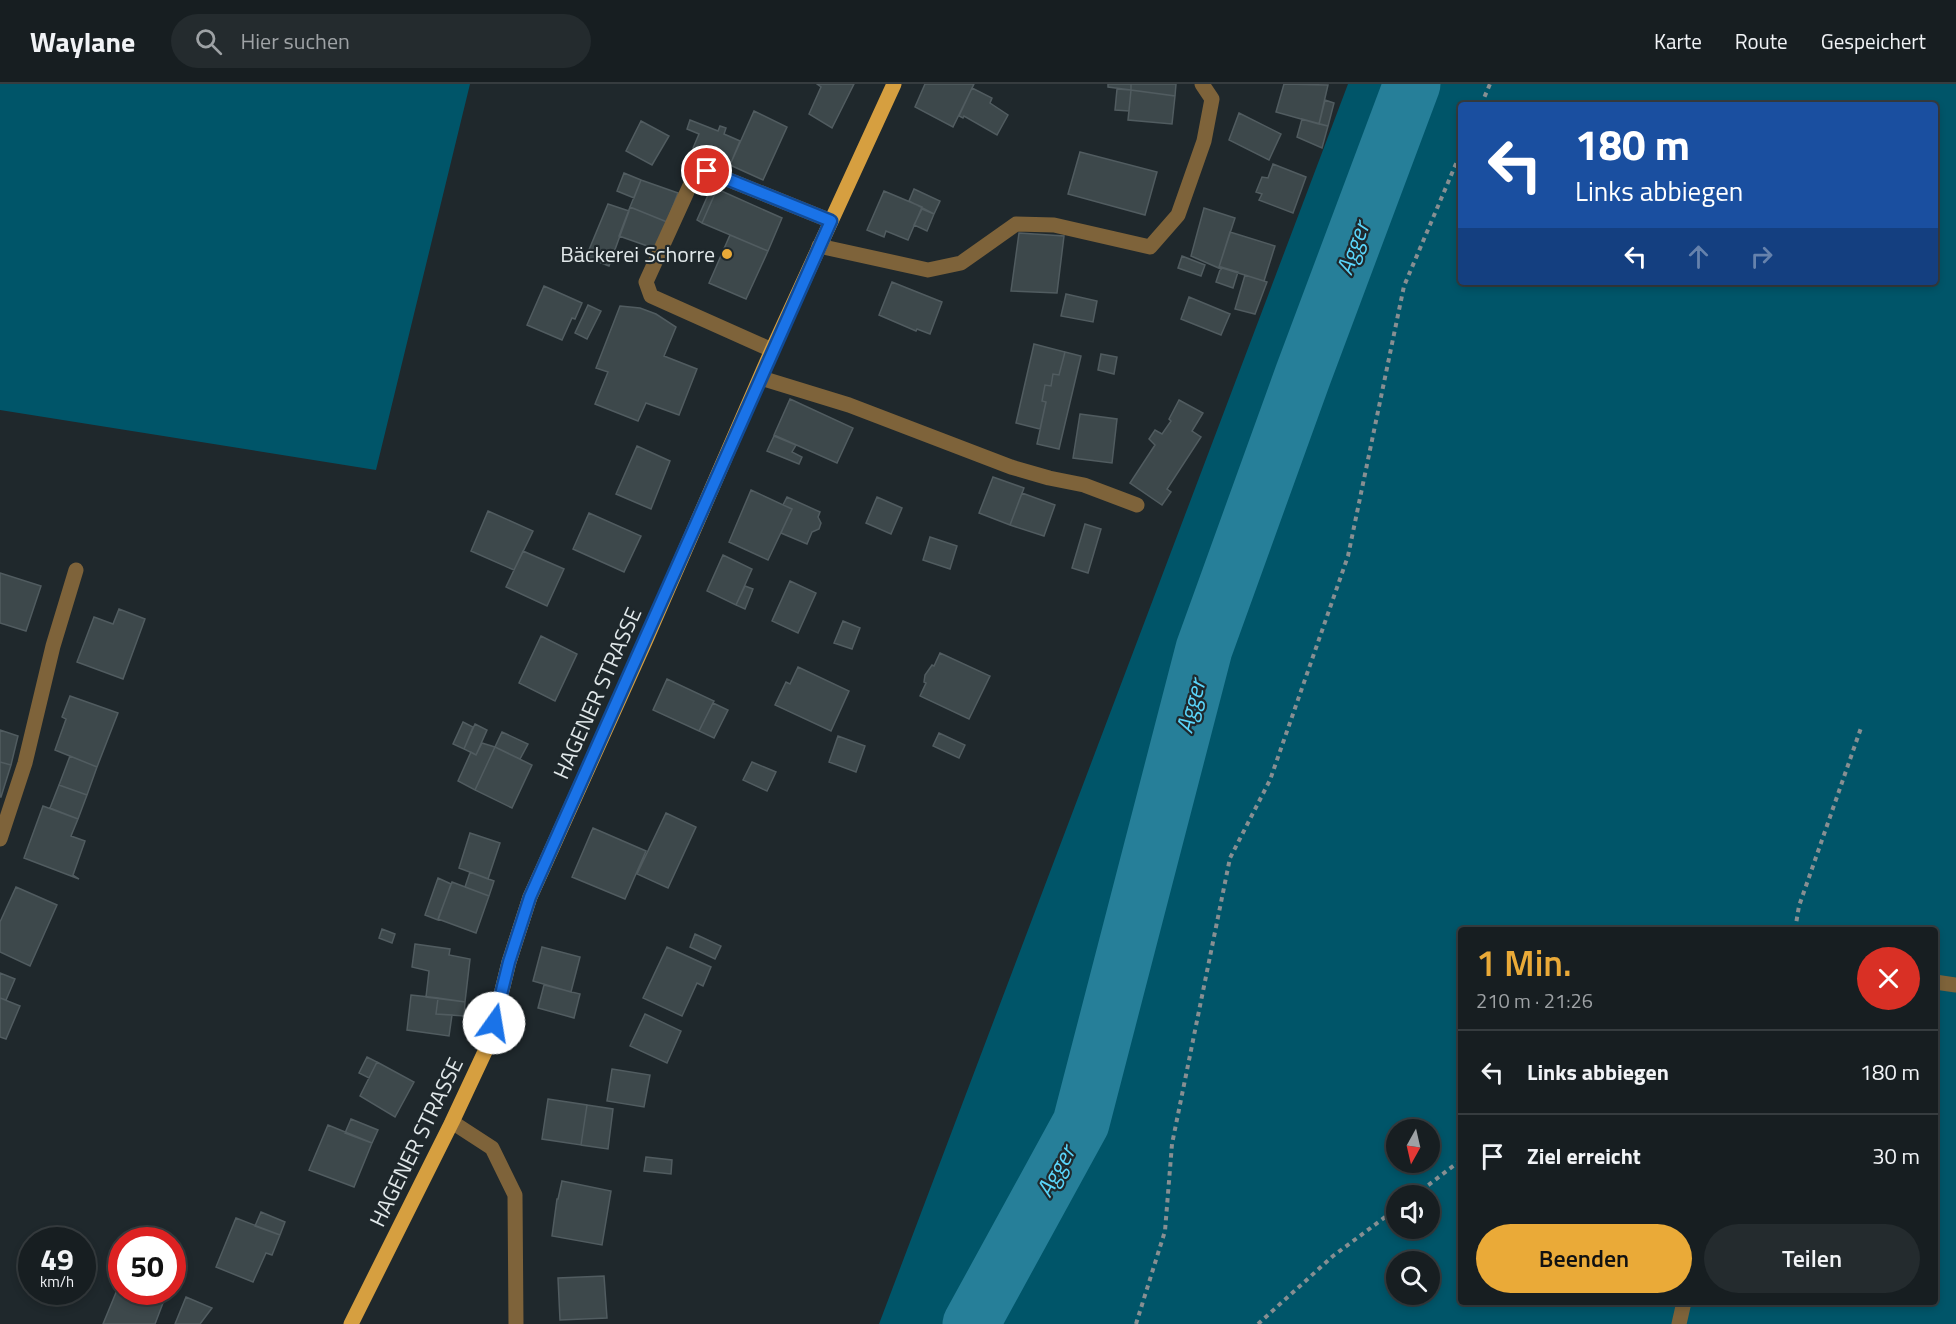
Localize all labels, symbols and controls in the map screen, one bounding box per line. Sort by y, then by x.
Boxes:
search box [171,14,591,68]
text: Waylane [30,20,135,63]
text: Hier suchen [240,24,350,58]
icon: search [192,25,225,58]
text: Karte [1654,25,1702,57]
text: Route [1735,25,1788,57]
text: Gespeichert [1821,25,1926,57]
text: 180 m [1575,112,1690,176]
icon: left [1476,126,1554,204]
pin [681,145,732,196]
icon: arrive [690,154,723,187]
text: Links abbiegen [1575,170,1743,211]
water label: Agger [1326,213,1379,280]
place label: Bäckerei Schorre [560,237,715,271]
icon: left [1619,240,1652,273]
icon: ahead [1682,240,1715,273]
icon: right [1745,240,1778,273]
marker: Bäckerei Schorre [720,247,734,261]
street label: HAGENER STRASSE [544,602,650,784]
water label: Agger [1166,672,1215,737]
text: 1 Min. [1476,935,1572,990]
button: close [1857,947,1920,1010]
text: 210 m · 21:26 [1476,985,1593,1016]
position arrow [462,991,526,1055]
street label: HAGENER STRASSE [360,1052,472,1232]
text: Links abbiegen [1527,1055,1669,1089]
text: 180 m [1860,1055,1920,1089]
icon: left [1476,1056,1509,1089]
north arrow [1386,1119,1440,1173]
map controls [1386,1119,1440,1305]
water label: Agger [1026,1136,1086,1203]
text: Ziel erreicht [1527,1139,1641,1173]
text: 30 m [1872,1139,1920,1173]
icon: arrive [1476,1140,1509,1173]
button: sound [1386,1185,1440,1239]
button: Beenden [1476,1224,1692,1293]
button: Teilen [1704,1224,1920,1293]
speed limit sign: 50 [108,1227,186,1305]
text: 49 [40,1236,74,1282]
button: search [1386,1251,1440,1305]
text: km/h [40,1270,74,1293]

